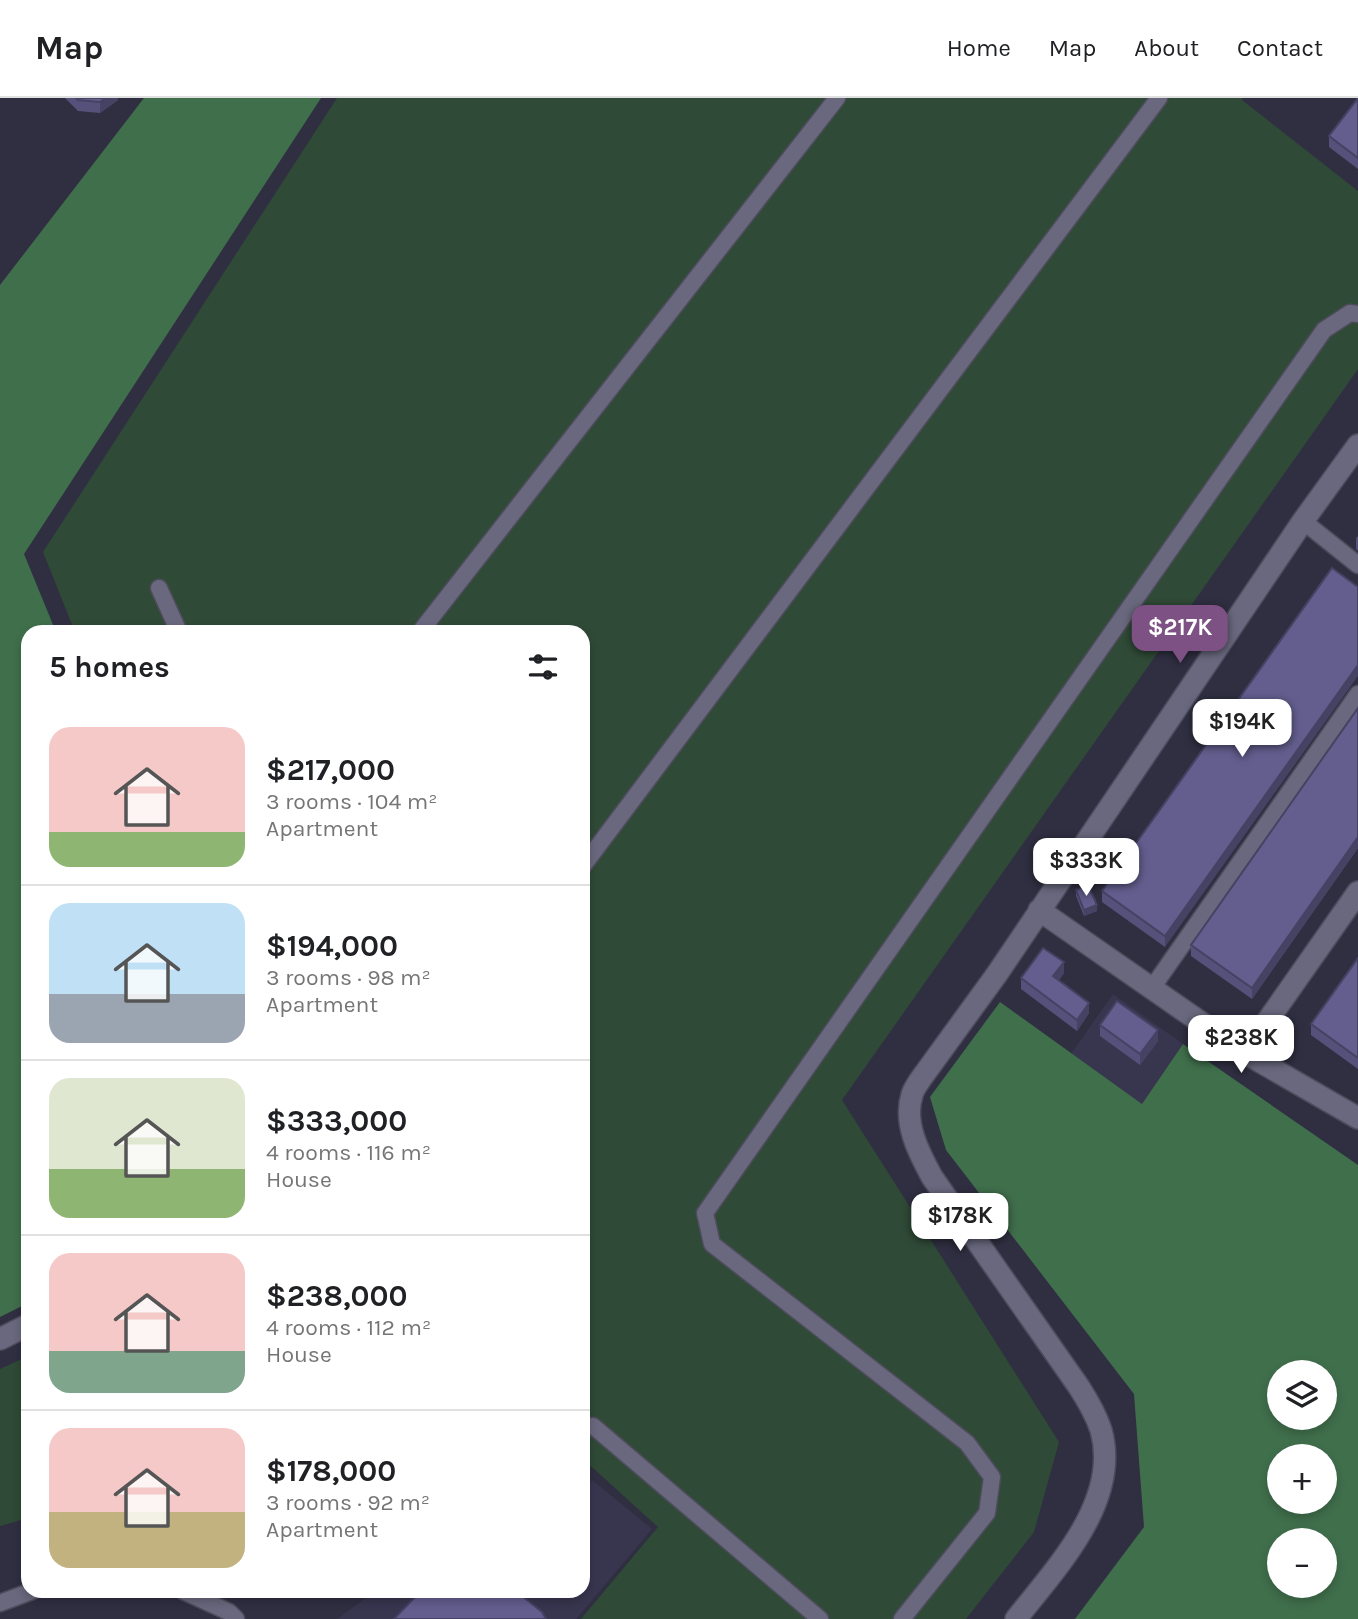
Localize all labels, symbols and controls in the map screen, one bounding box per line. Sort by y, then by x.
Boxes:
text: Map [35,29,103,67]
text: Home [947,34,1011,62]
text: Map [1049,34,1096,62]
text: About [1134,34,1199,62]
text: Contact [1237,34,1323,62]
pin: $217K [1131,606,1229,665]
text: $217K [1148,614,1212,641]
icon: filters [524,648,562,686]
text: 5 homes [49,649,170,685]
pin: $194K [1193,700,1291,759]
text: $194K [1209,708,1275,735]
text: $217,000 [266,752,395,788]
icon: home [105,755,189,839]
text: 3 rooms · 104 m² [266,788,437,815]
text: Apartment [266,815,378,842]
pin: $333K [1037,838,1135,898]
text: $333K [1049,847,1123,874]
text: $194,000 [266,928,398,964]
icon: home [105,931,189,1015]
text: 3 rooms · 98 m² [266,964,431,991]
text: Apartment [266,991,378,1018]
pin: $238K [1192,1016,1290,1075]
text: $238K [1204,1024,1278,1051]
text: $333,000 [266,1103,407,1139]
icon: home [105,1106,189,1190]
text: 4 rooms · 116 m² [266,1139,431,1166]
text: House [266,1166,332,1193]
pin: $178K [911,1194,1009,1253]
text: $178K [927,1202,993,1229]
text: $238,000 [266,1278,407,1314]
icon: home [105,1281,189,1365]
text: 4 rooms · 112 m² [266,1314,431,1341]
text: House [266,1341,332,1368]
map controls [1267,1360,1337,1598]
button: layers [1267,1360,1337,1430]
button: + [1267,1444,1337,1514]
text: $178,000 [266,1453,396,1489]
icon: home [105,1456,189,1540]
text: 3 rooms · 92 m² [266,1489,430,1516]
text: Apartment [266,1516,378,1543]
button: − [1267,1528,1337,1598]

